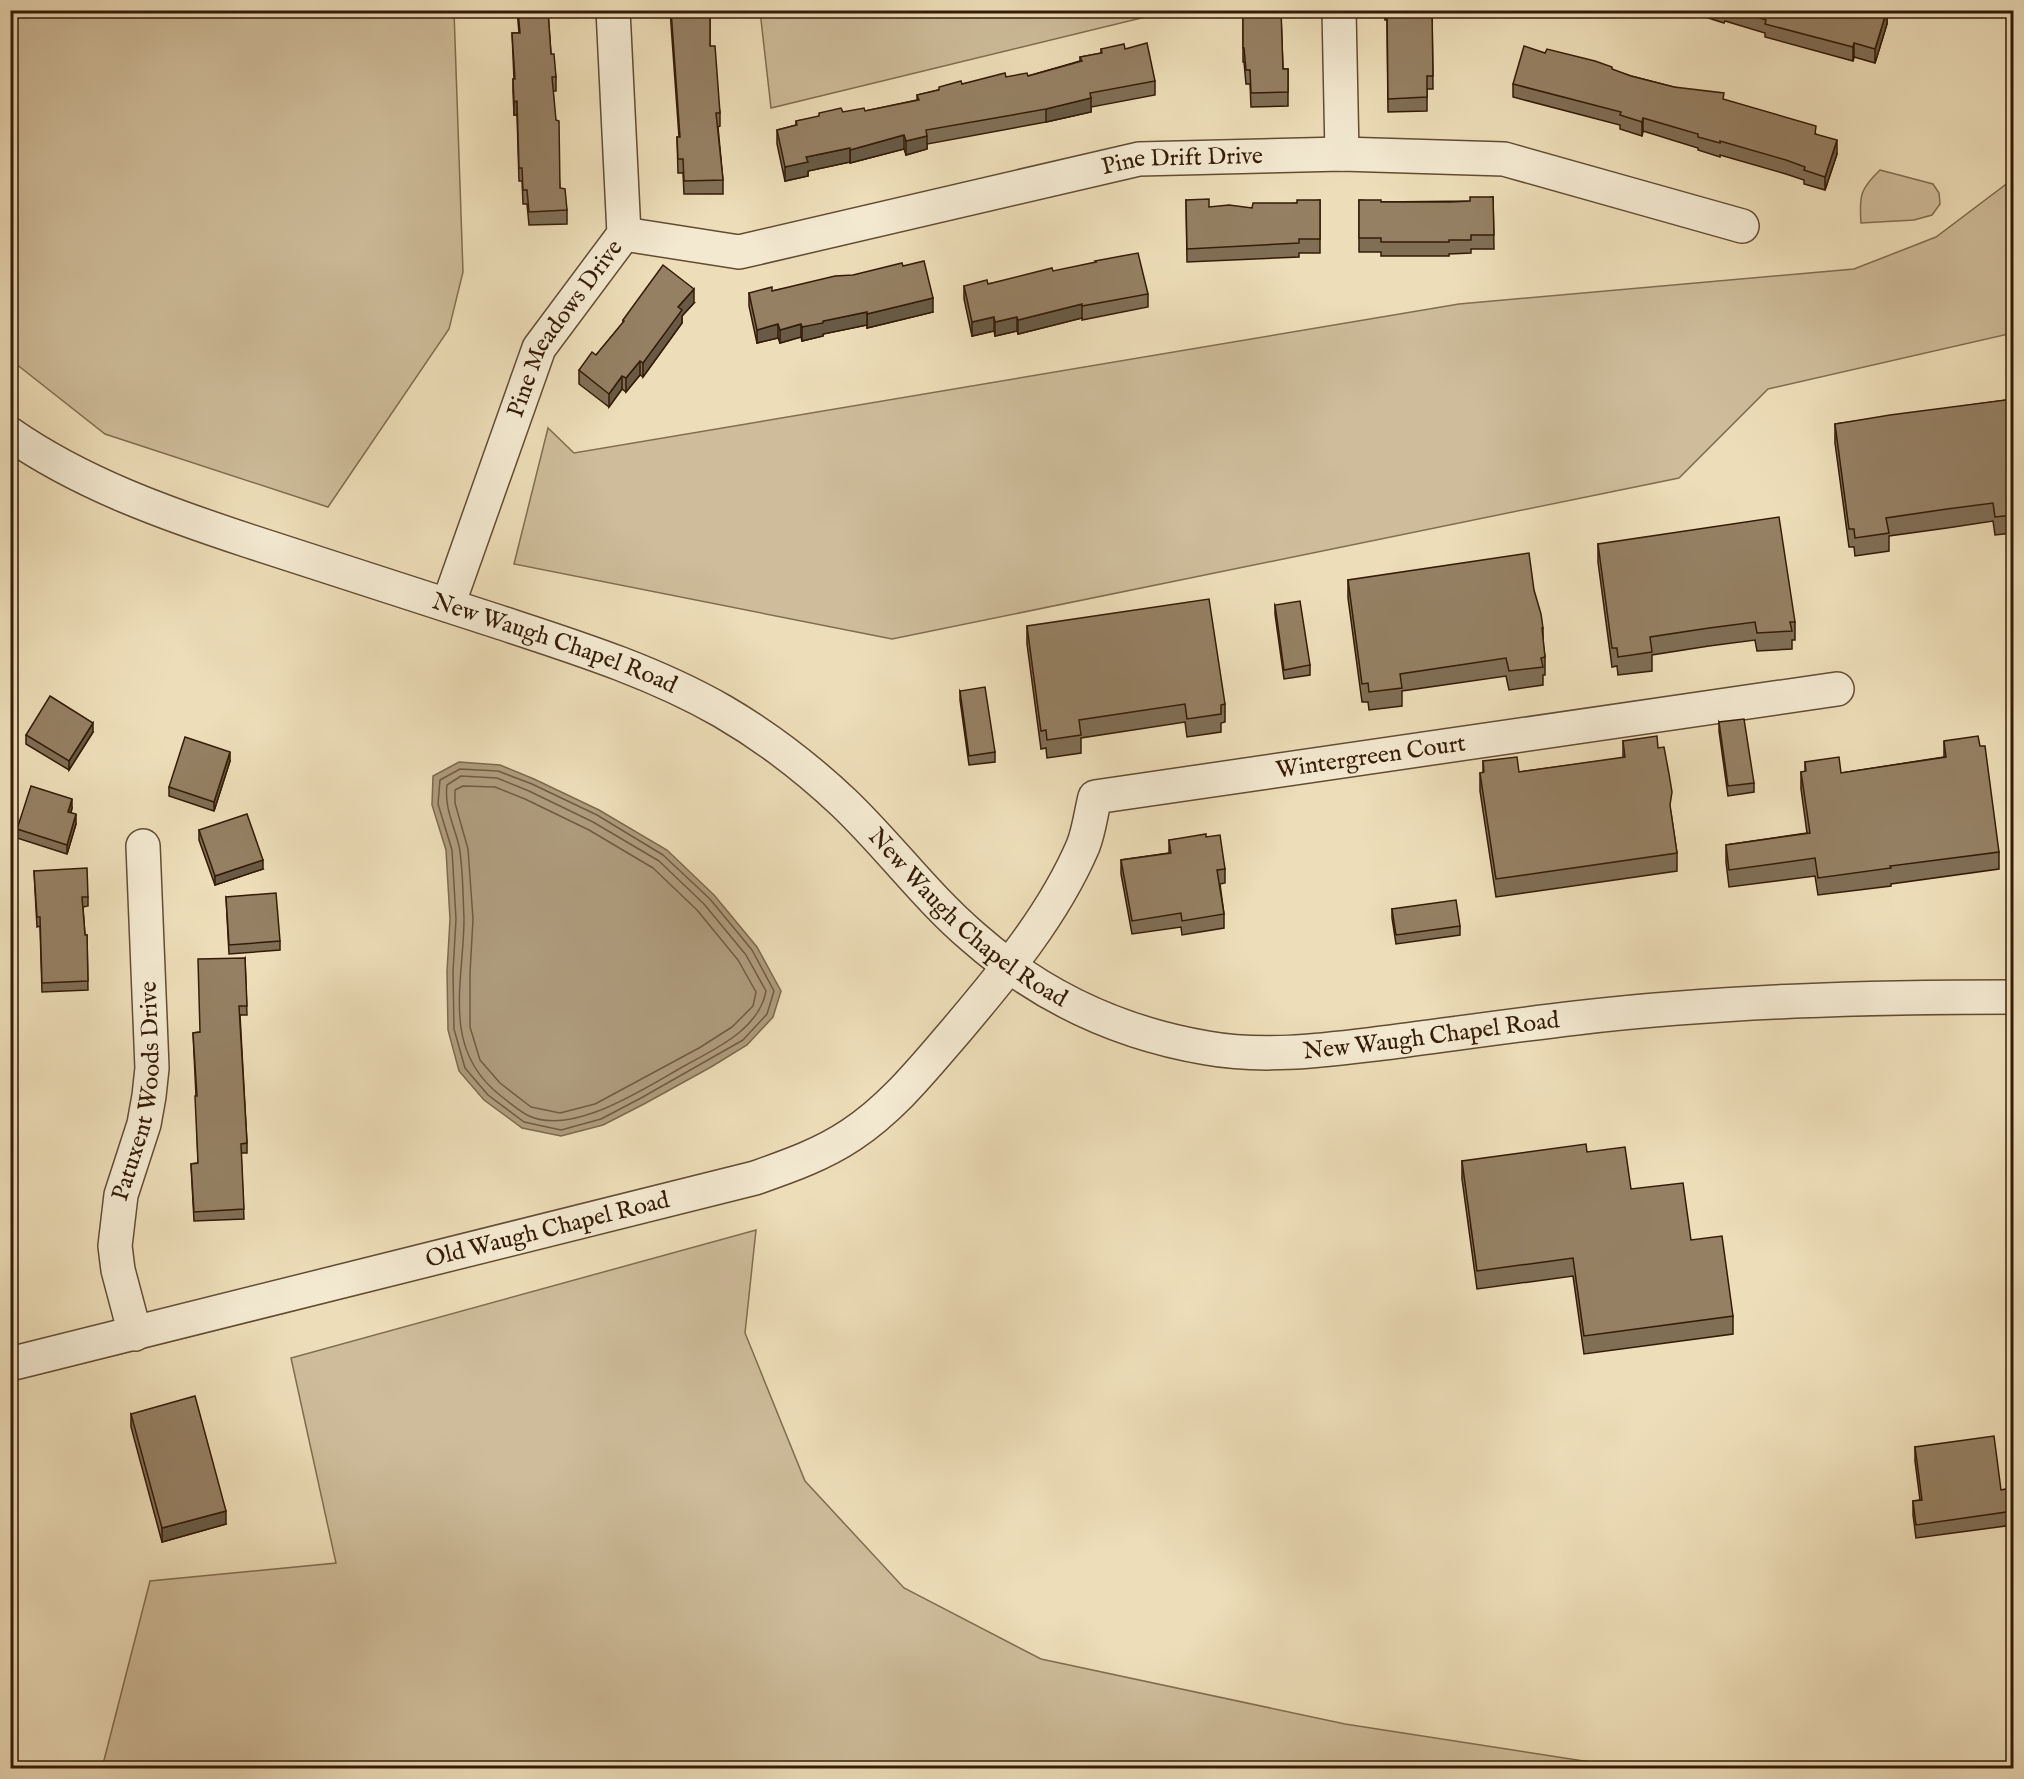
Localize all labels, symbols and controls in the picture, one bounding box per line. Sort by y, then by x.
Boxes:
street label: Pine Drift Drive [1098,140,1263,183]
street label: Pine Meadows Drive [500,233,630,422]
street label: New Waugh Chapel Road [428,586,682,701]
street label: Wintergreen Court [1274,728,1468,786]
street label: New Waugh Chapel Road [861,822,1073,1015]
street label: Patuxent Woods Drive [105,981,168,1205]
street label: New Waugh Chapel Road [1302,1005,1561,1067]
street label: Old Waugh Chapel Road [422,1184,673,1275]

